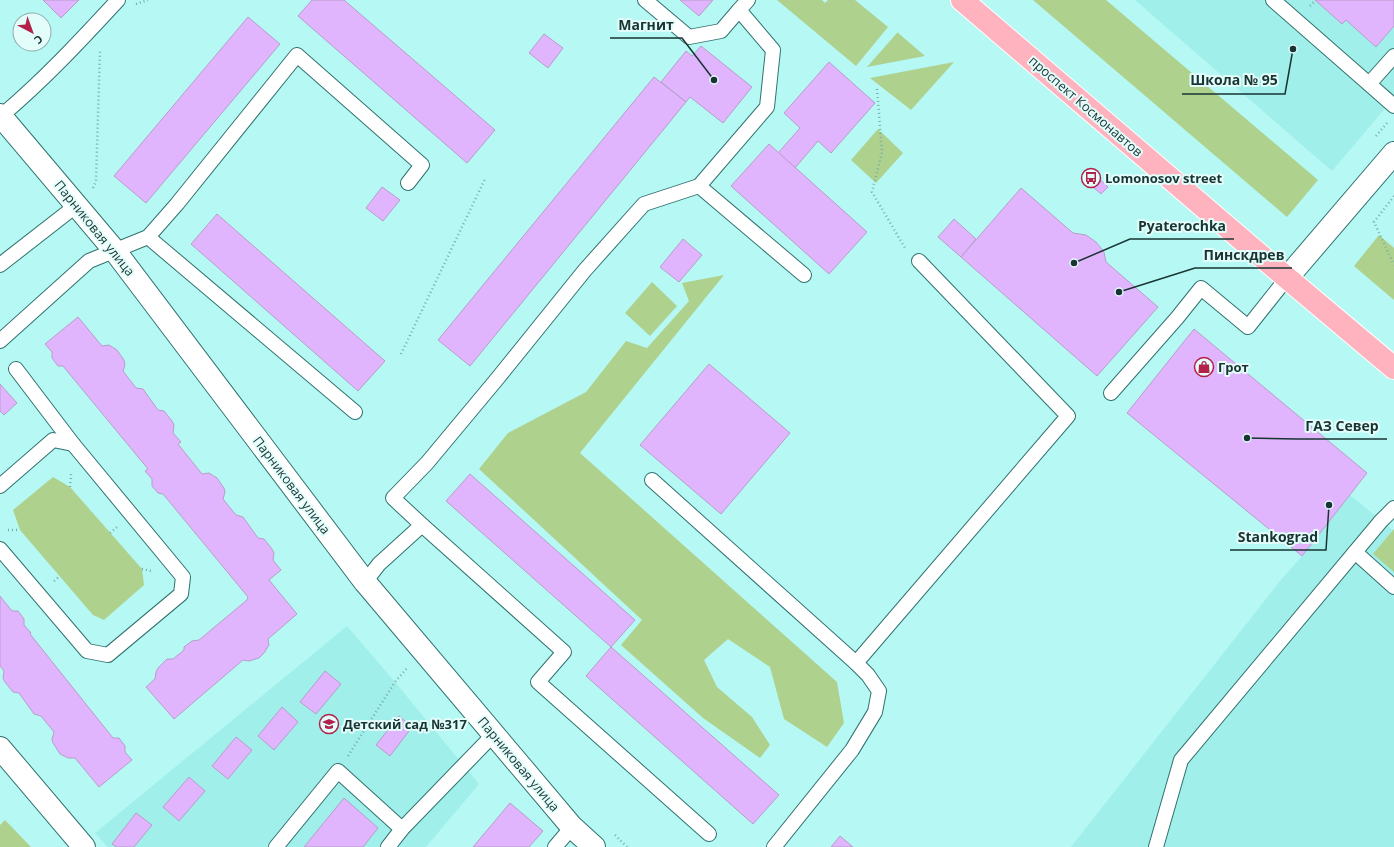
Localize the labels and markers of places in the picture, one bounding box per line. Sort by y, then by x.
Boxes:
callout: Магнит [610,12,682,38]
callout: Школа № 95 [1182,68,1285,94]
bus stop icon: Lomonosov street [1080,167,1102,189]
place label: Lomonosov street [1105,169,1222,187]
callout: Pyaterochka [1130,213,1234,239]
callout: Пинскдрев [1195,242,1292,268]
shop icon: Грот [1193,356,1215,378]
place label: Грот [1218,358,1249,376]
callout: ГАЗ Север [1297,413,1387,439]
callout: Stankograd [1230,524,1326,550]
school or university icon: Детский сад №317 [318,713,340,735]
place label: Детский сад №317 [343,715,467,733]

